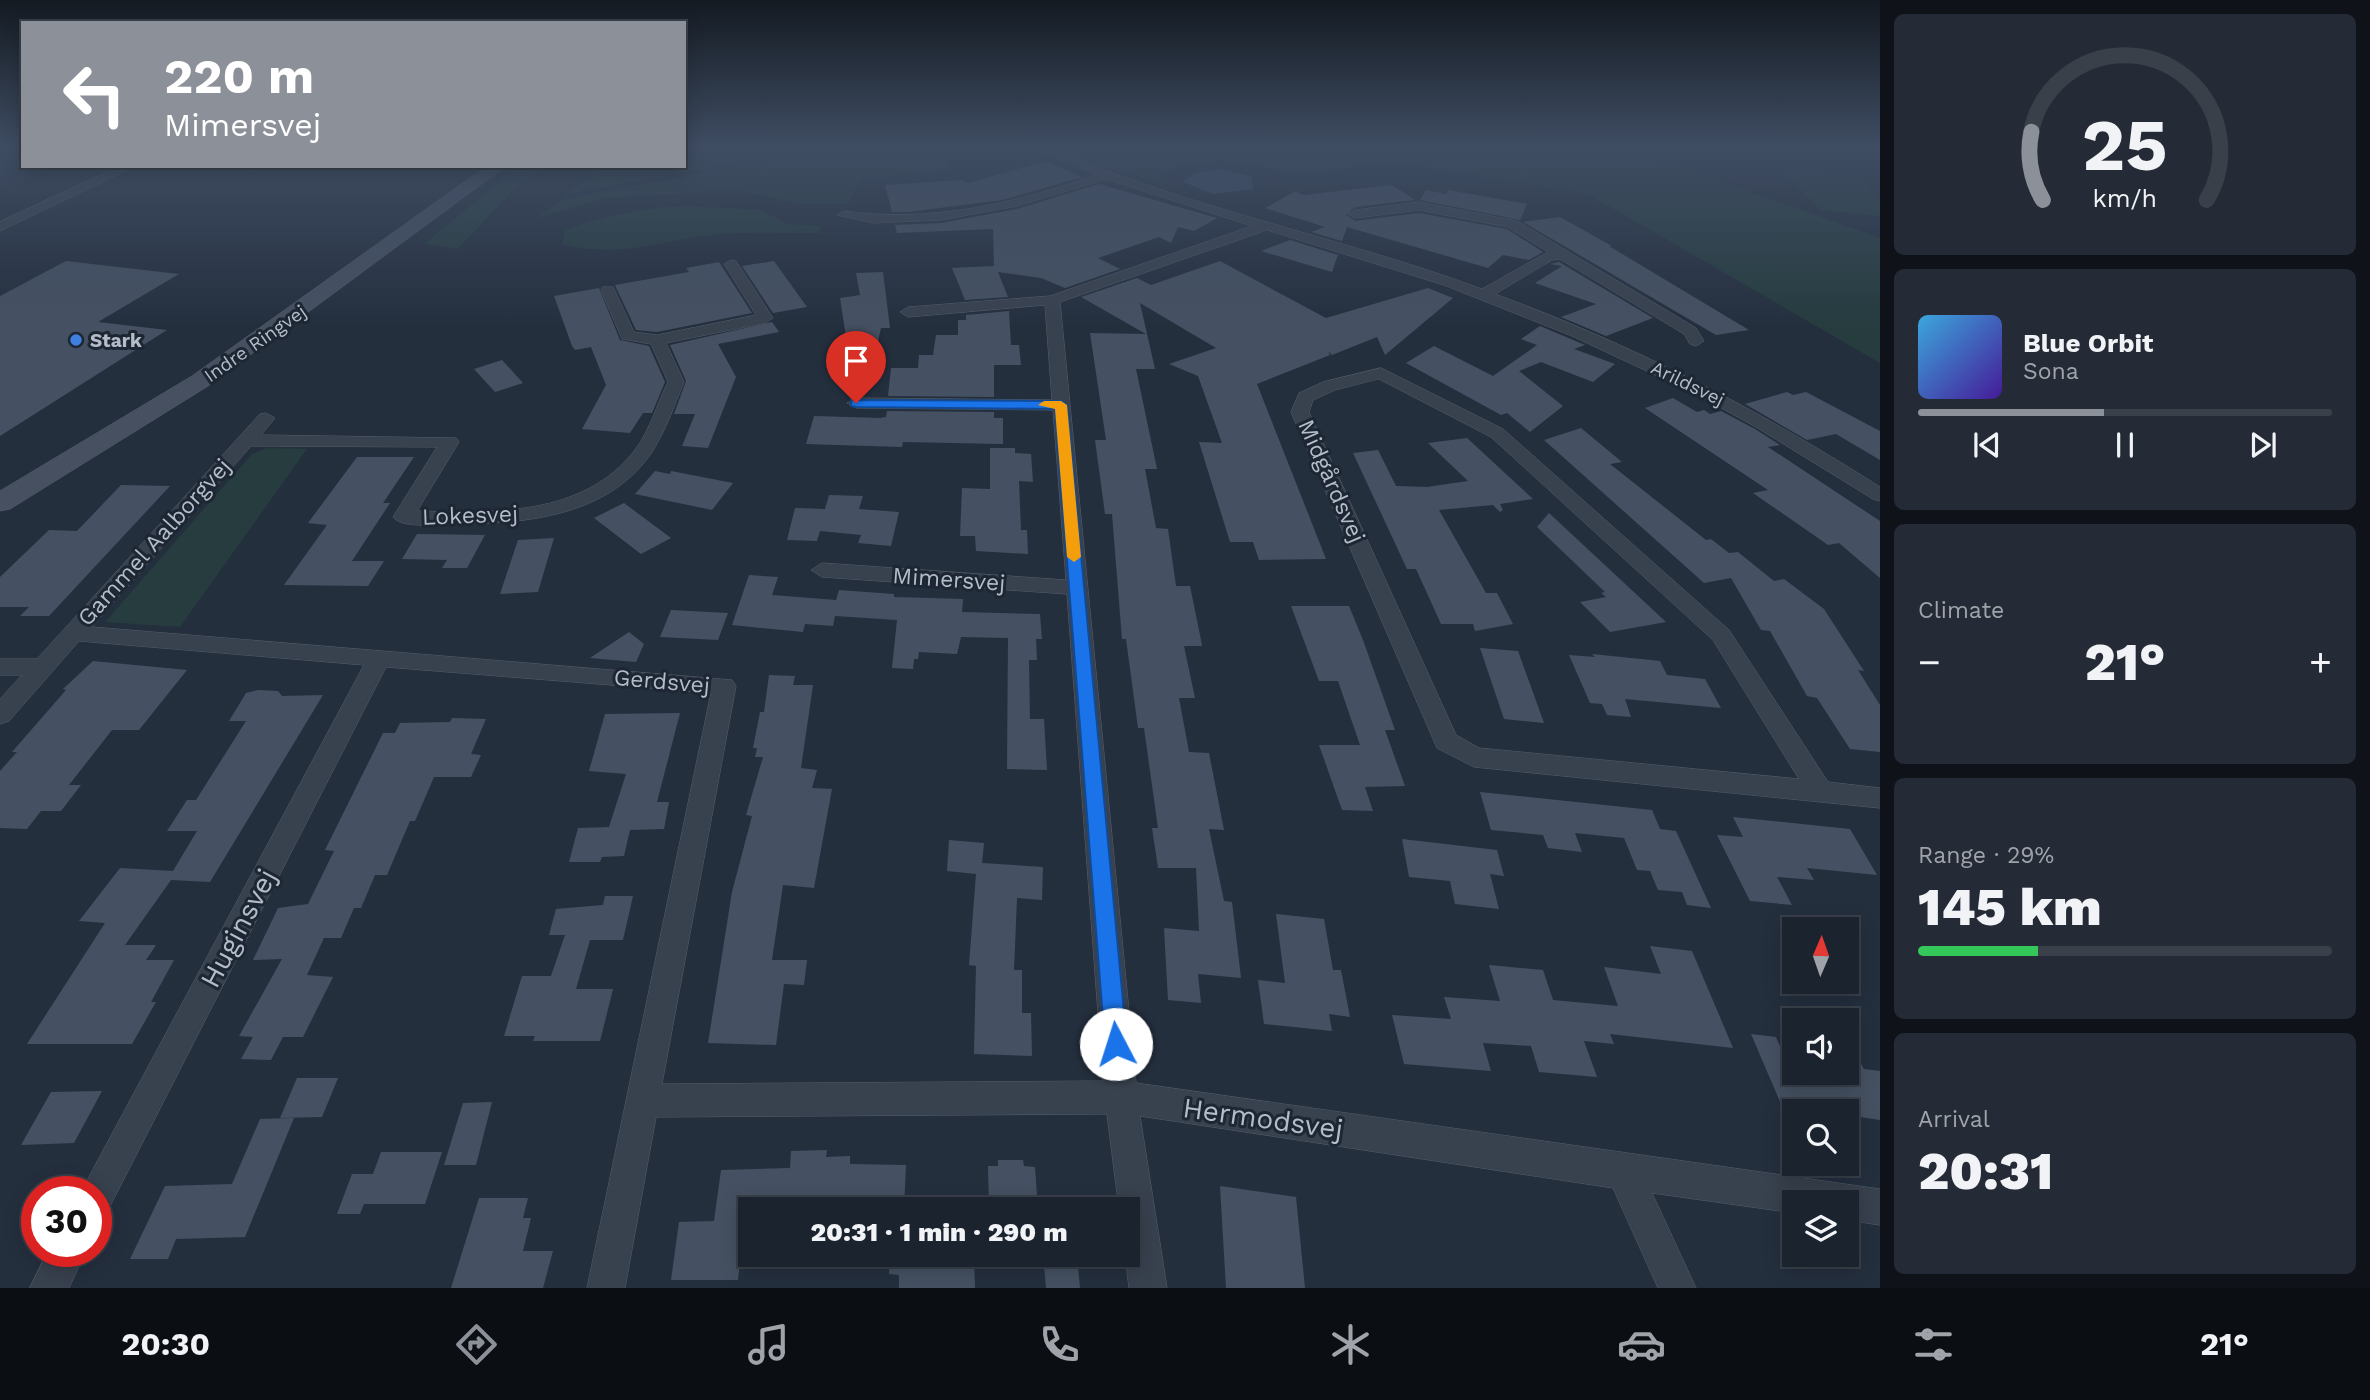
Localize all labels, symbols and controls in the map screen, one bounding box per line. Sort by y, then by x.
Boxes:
text: 220 m [164,47,314,105]
icon: left [49,49,140,140]
text: 25 [2082,103,2168,189]
text: Mimersvej [164,106,321,144]
text: km/h [2093,184,2157,213]
street label: Indre Ringvej [200,300,311,387]
text: Blue Orbit [2023,328,2153,358]
place label: Stark [90,329,142,352]
pin [826,331,886,403]
marker: Stark [68,332,84,348]
icon: arrive [837,342,875,380]
street label: Arildsvej [1647,356,1728,411]
text: Sona [2023,358,2079,385]
street label: Midgårdsvej [1292,415,1371,547]
icon: previous [1968,426,2006,464]
icon: pause [2106,426,2144,464]
icon: next [2244,426,2282,464]
street label: Gammel Aalborgvej [72,453,237,632]
street label: Lokesvej [421,500,519,531]
street label: Mimersvej [892,562,1006,597]
text: Climate [1918,597,2004,624]
text: 21° [2085,632,2165,693]
text: − [1918,640,1941,684]
text: + [2309,640,2332,684]
street label: Gerdsvej [613,664,711,699]
text: Range · 29% [1918,842,2054,869]
street label: Huginsvej [193,863,283,993]
text: 145 km [1918,877,2102,938]
north arrow [1782,917,1858,994]
map controls [1782,917,1859,1267]
position arrow [1079,1007,1153,1081]
button: sound [1782,1008,1859,1085]
street label: Hermodsvej [1181,1091,1345,1146]
button: search [1782,1099,1859,1176]
text: Arrival [1918,1106,1990,1133]
text: 20:31 [1918,1141,2053,1202]
speed limit sign: 30 [21,1176,112,1267]
button: layers [1782,1190,1859,1267]
text: 20:31 · 1 min · 290 m [810,1217,1068,1247]
icon: directions [452,1320,501,1369]
icon: music [744,1320,793,1369]
icon: phone [1035,1320,1084,1369]
icon: climate [1326,1320,1375,1369]
icon: car [1617,1320,1666,1369]
icon: filters [1909,1320,1958,1369]
text: 20:30 [121,1325,210,1363]
text: 21° [2200,1325,2249,1363]

